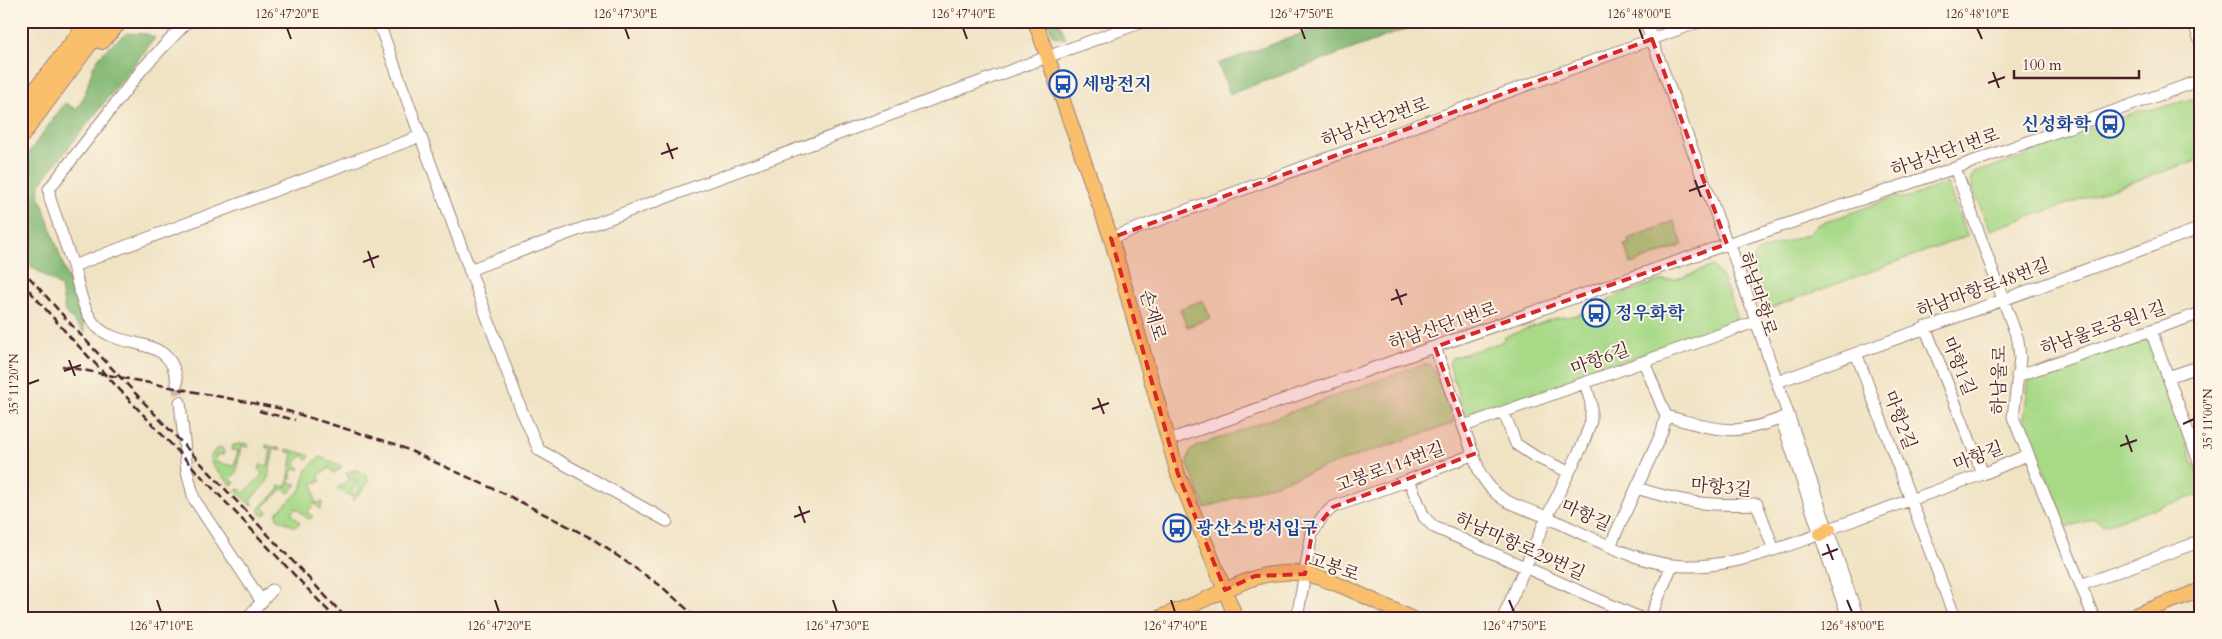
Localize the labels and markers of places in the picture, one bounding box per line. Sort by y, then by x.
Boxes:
bus stop icon: 세방전지 [1048,69,1078,99]
place label: 세방전지 [1082,72,1152,97]
bus stop icon: 신성화학 [2095,109,2125,139]
place label: 신성화학 [2021,112,2092,137]
bus stop icon: 정우화학 [1581,298,1611,328]
place label: 정우화학 [1615,301,1685,326]
bus stop icon: 광산소방서입구 [1162,513,1192,543]
place label: 광산소방서입구 [1196,516,1318,541]

